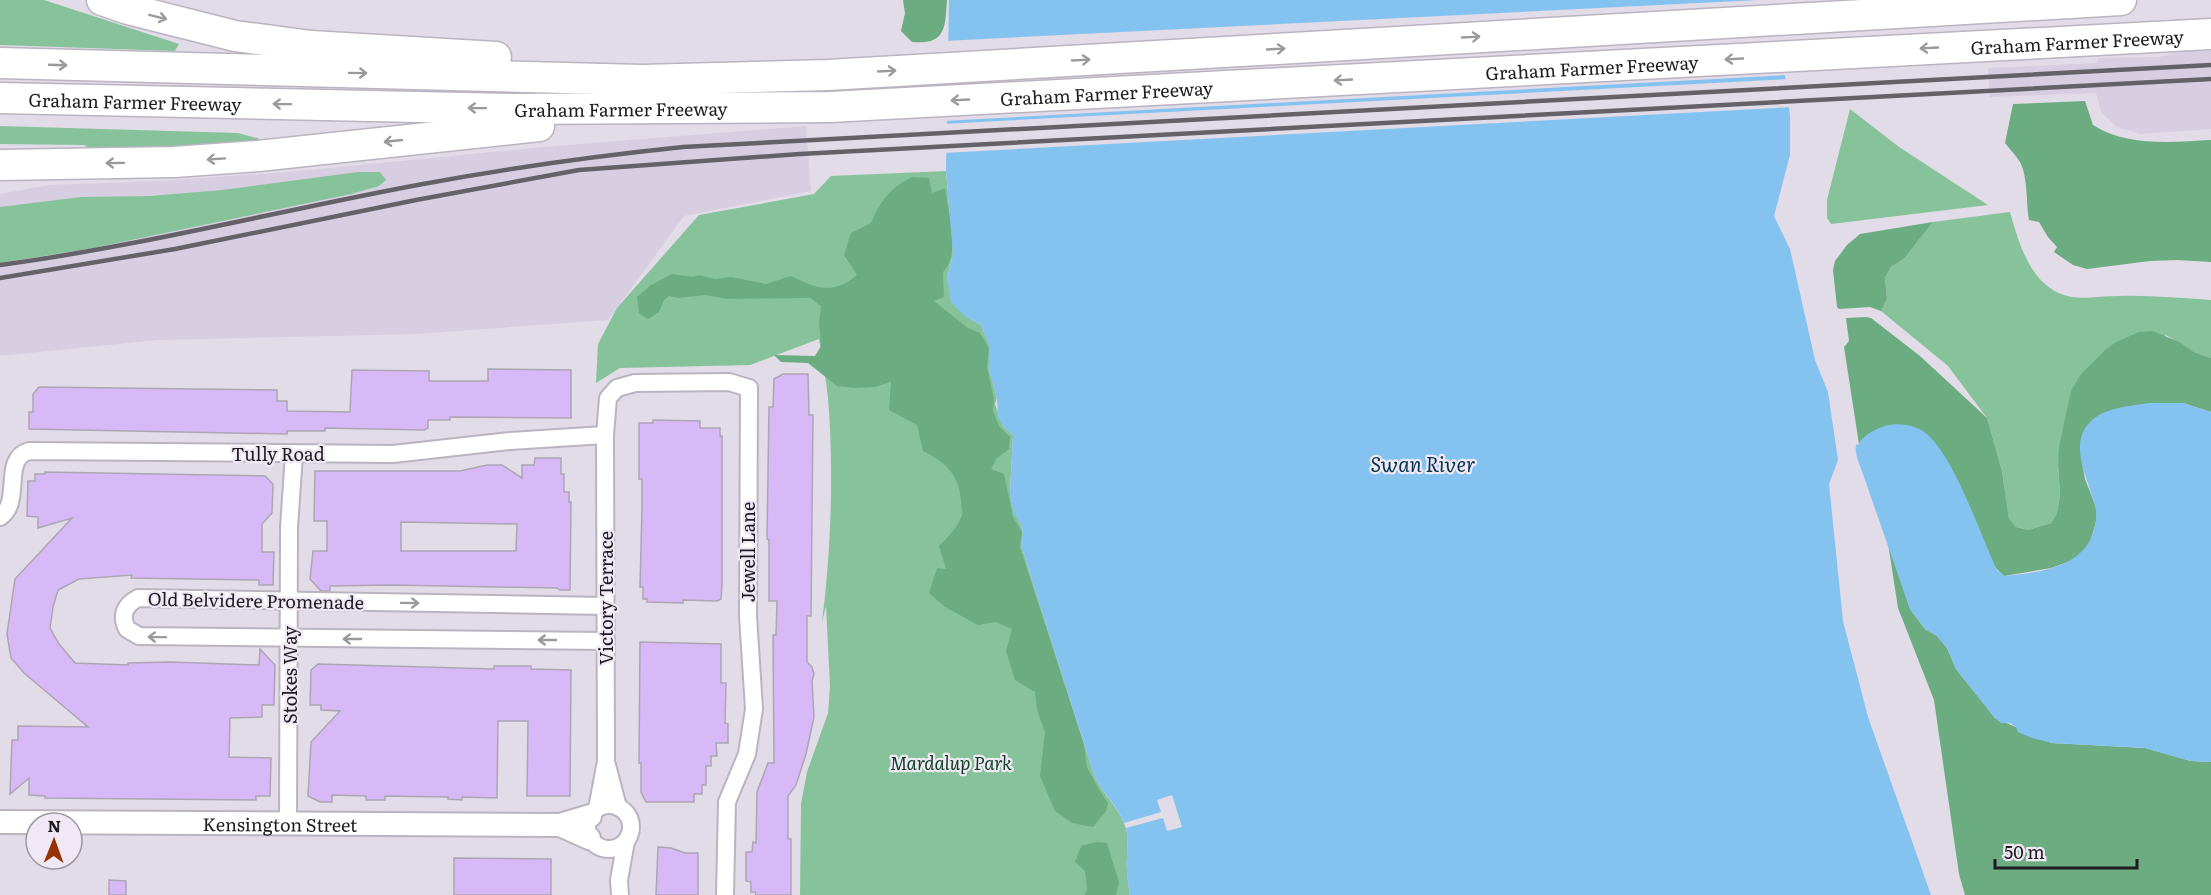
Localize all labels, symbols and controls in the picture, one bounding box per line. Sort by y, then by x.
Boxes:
one-way arrow [148,11,167,23]
street label: Graham Farmer Freeway [1970,22,2185,60]
one-way arrow [1460,32,1480,43]
one-way arrow [1266,43,1286,54]
one-way arrow [1920,43,1940,54]
street label: Graham Farmer Freeway [1485,48,1700,86]
one-way arrow [1725,53,1745,64]
one-way arrow [1071,54,1091,65]
one-way arrow [48,59,68,70]
one-way arrow [876,66,896,77]
one-way arrow [348,67,368,79]
street label: Graham Farmer Freeway [999,73,1214,111]
one-way arrow [1334,74,1354,85]
street label: Graham Farmer Freeway [28,85,243,117]
street label: Graham Farmer Freeway [514,94,728,122]
one-way arrow [950,95,970,106]
one-way arrow [273,98,293,110]
one-way arrow [468,102,488,114]
one-way arrow [384,136,404,147]
one-way arrow [206,154,226,165]
one-way arrow [106,157,126,169]
street label: Tully Road [231,440,325,467]
water label: Swan River [1371,448,1475,478]
street label: Jewell Lane [734,502,761,602]
street label: Victory Terrace [592,531,619,665]
street label: Old Belvidere Promenade [148,585,364,615]
one-way arrow [399,597,419,609]
street label: Stokes Way [276,625,303,724]
one-way arrow [148,631,168,642]
one-way arrow [343,633,363,645]
one-way arrow [538,634,558,646]
park label: Mardalup Park [890,749,1012,776]
street label: Kensington Street [202,810,358,837]
north arrow [24,811,84,871]
text: N [47,813,61,837]
scale bar [1995,832,2138,870]
text: 50 m [2004,838,2045,865]

